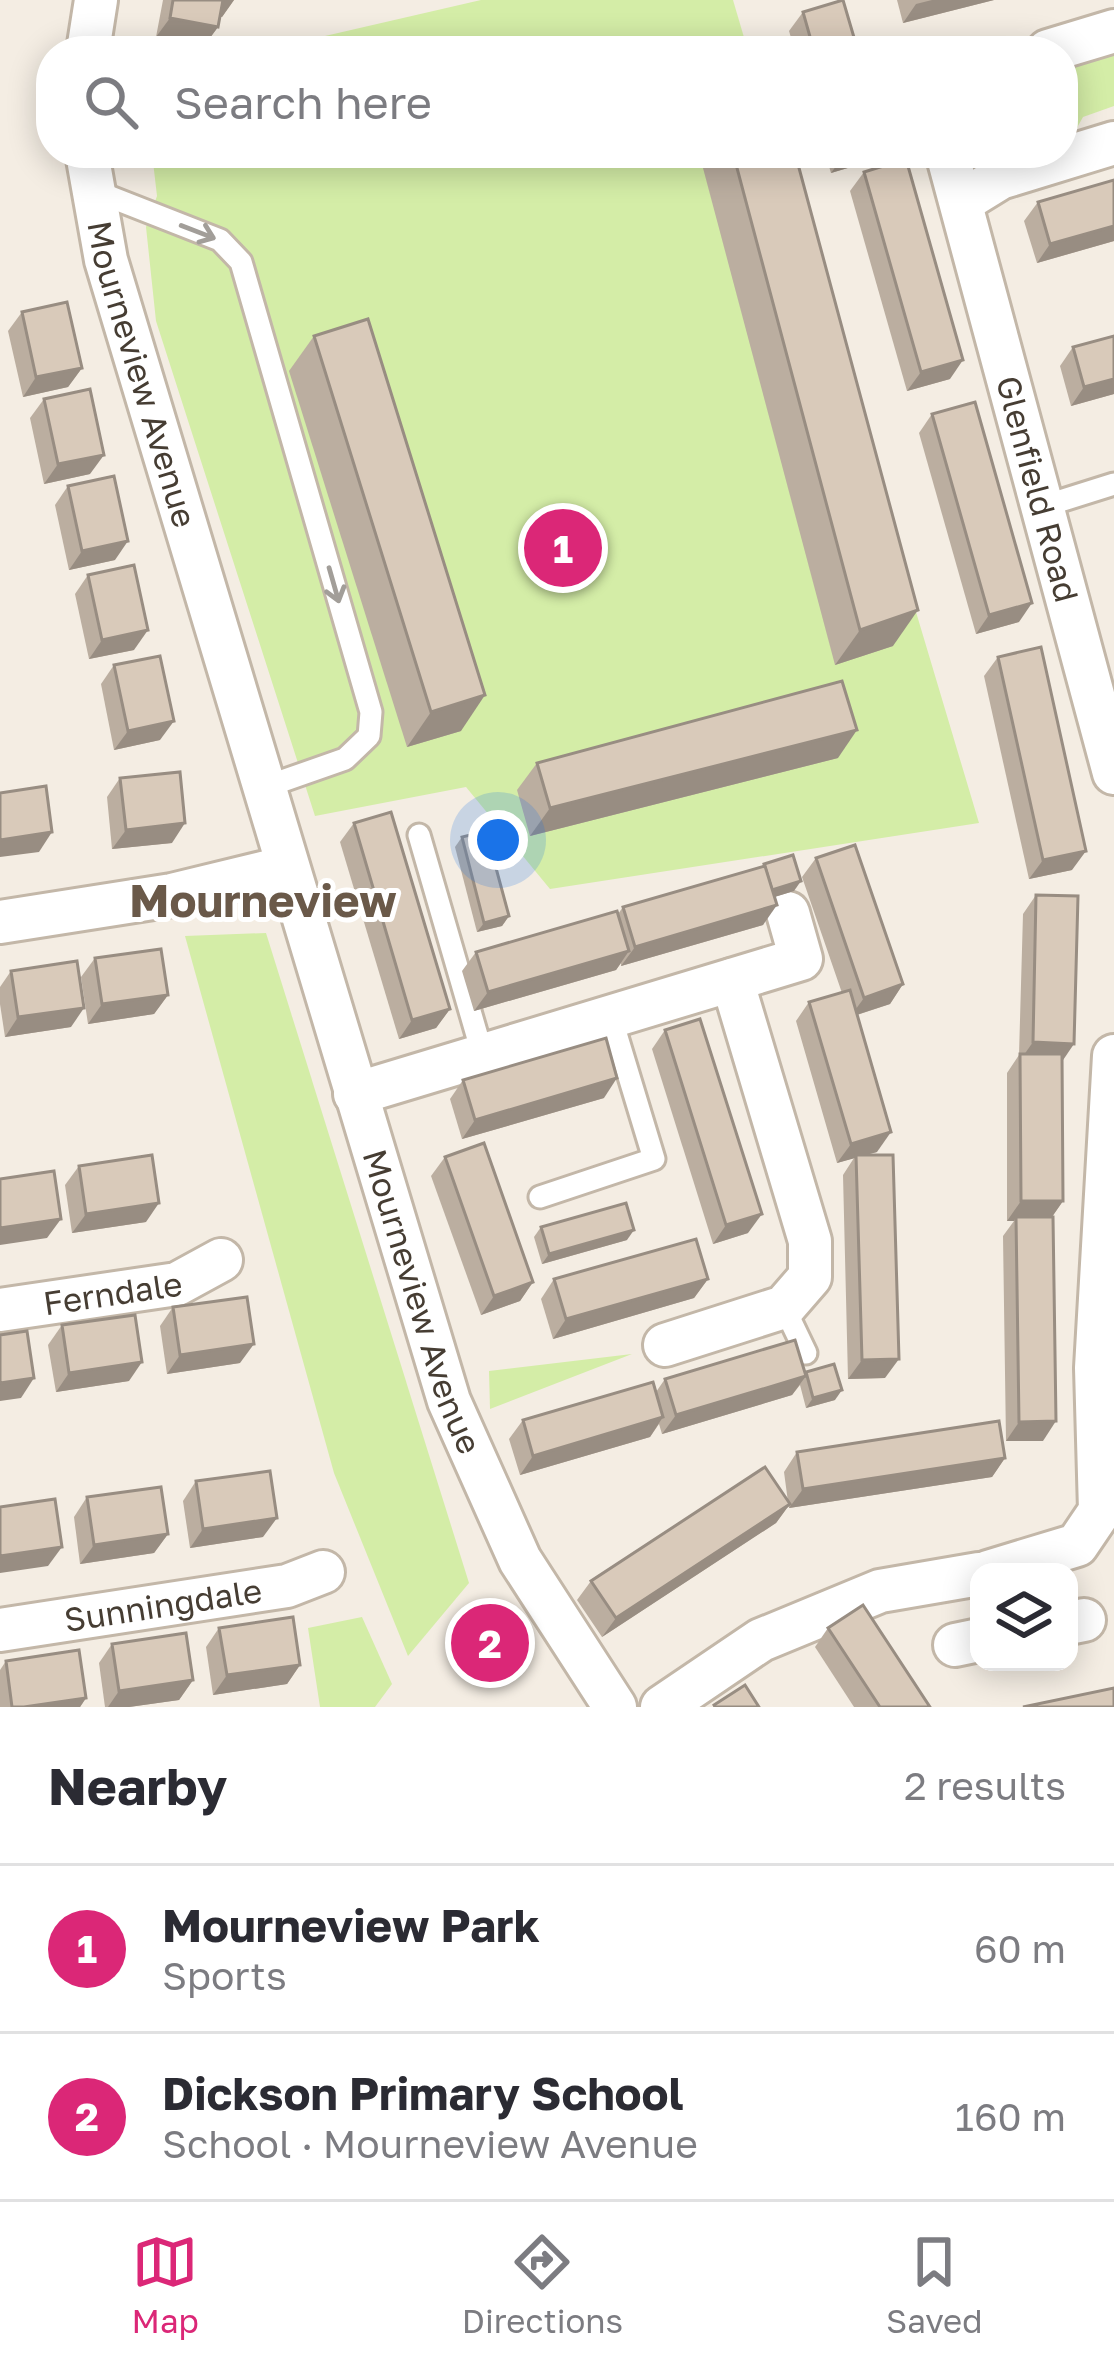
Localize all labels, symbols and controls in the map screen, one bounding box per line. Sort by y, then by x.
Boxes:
search box [36,36,1078,168]
icon: search [78,69,144,135]
text: Search here [174,75,432,129]
street label: Mourneview Avenue [80,218,205,532]
one-way arrow [179,222,216,244]
street label: Glenfield Road [989,371,1087,606]
pin: 1 [524,503,602,593]
one-way arrow [324,566,346,604]
your location [468,810,528,870]
district label: Mourneview [129,873,397,927]
street label: Mourneview Avenue [355,1144,490,1460]
street label: Ferndale [41,1263,185,1322]
map controls [970,1563,1078,1671]
button: layers [970,1563,1078,1671]
street label: Sunningdale [61,1570,265,1639]
pin: 2 [451,1598,529,1688]
text: Nearby [48,1755,227,1816]
text: 2 results [904,1762,1066,1809]
text: Mourneview Park [162,1898,540,1952]
text: 1 [77,1925,97,1972]
text: 60 m [974,1925,1066,1972]
text: Sports [162,1952,287,1999]
text: Dickson Primary School [162,2066,684,2120]
text: 2 [75,2093,99,2140]
text: 160 m [955,2093,1066,2140]
text: School · Mourneview Avenue [162,2120,698,2167]
tab: Map [132,2229,199,2340]
tab: Directions [462,2229,623,2340]
tab: Saved [886,2229,982,2340]

